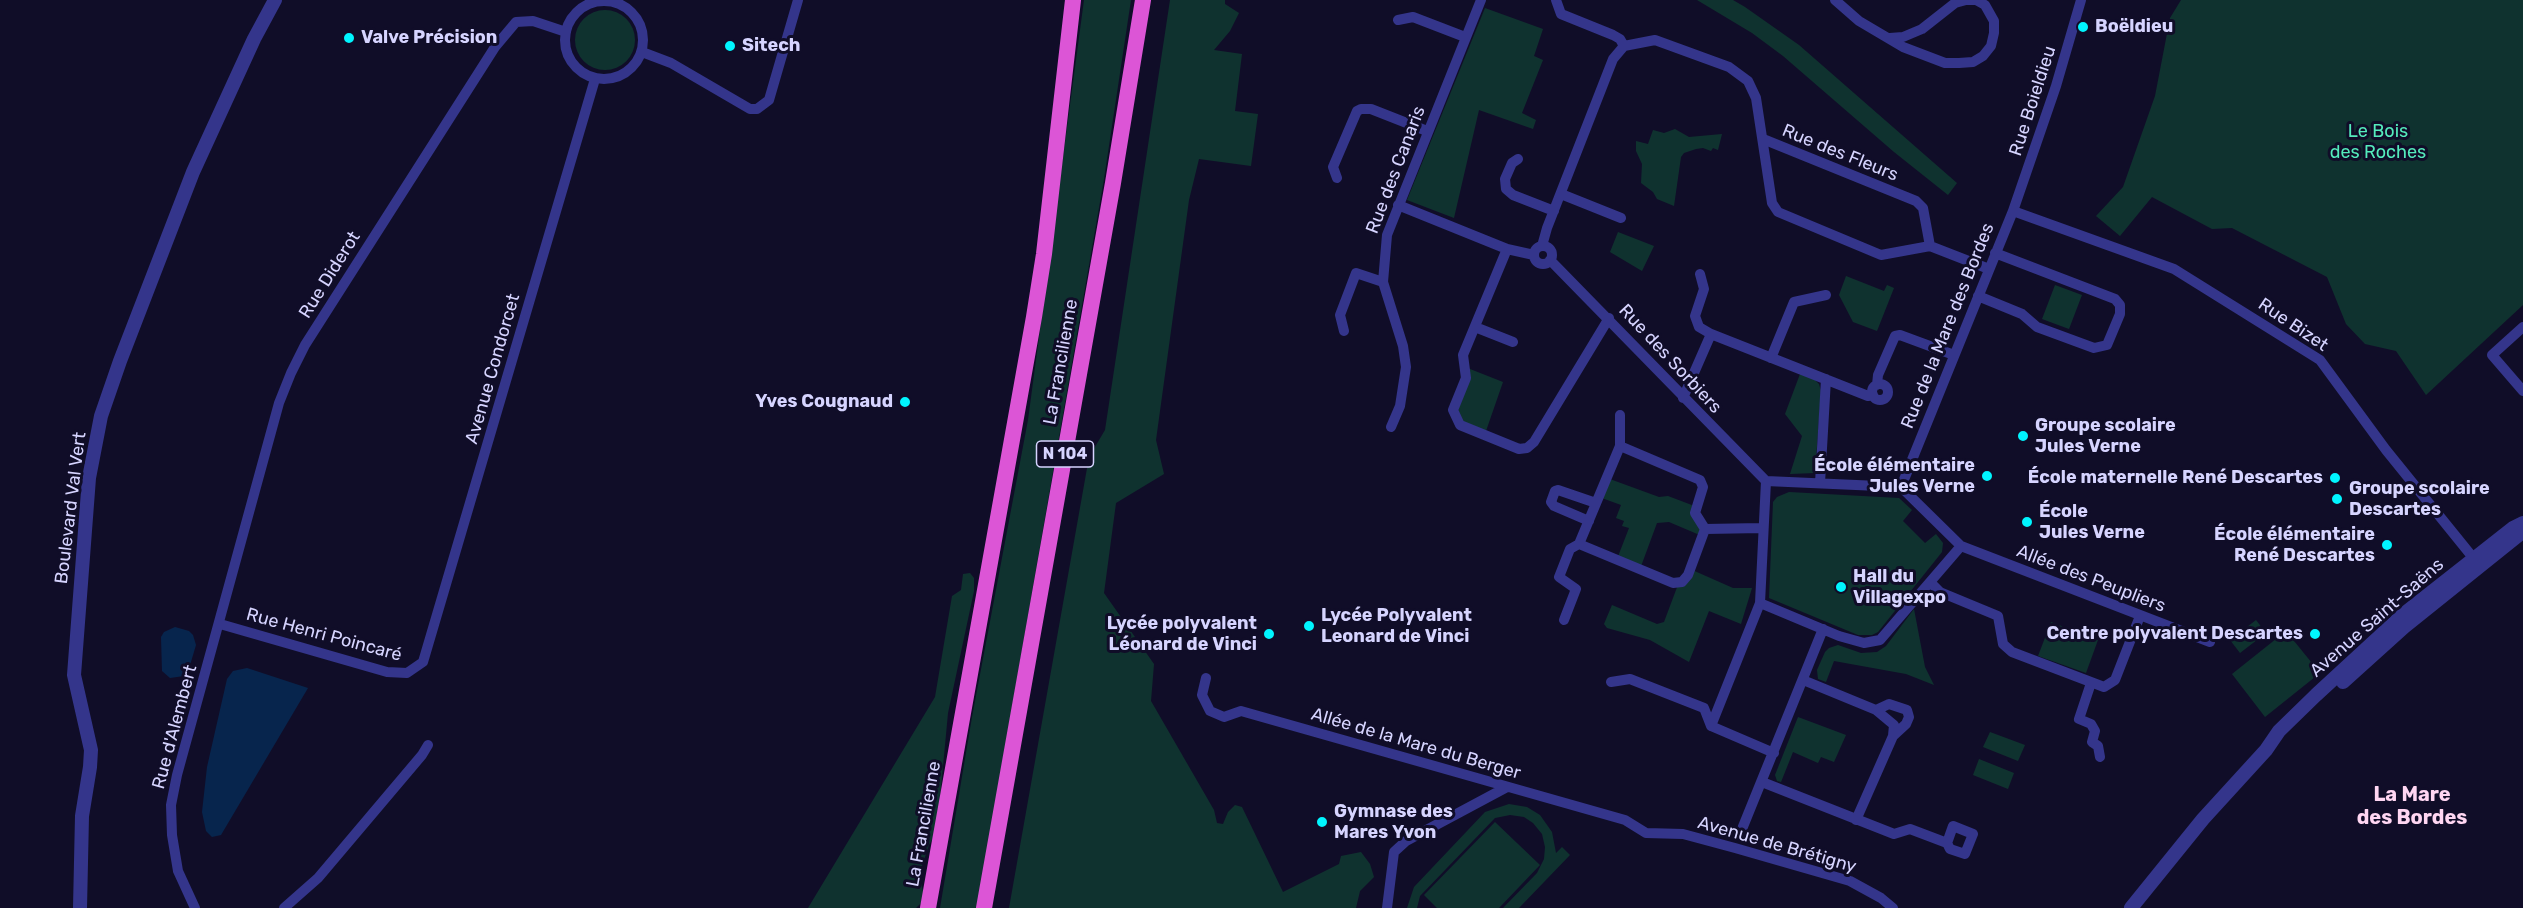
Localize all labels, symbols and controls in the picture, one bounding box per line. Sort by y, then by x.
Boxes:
place label: Boëldieu [2095,16,2173,38]
marker: Boëldieu [2076,20,2090,34]
place label: Valve Précision [361,27,497,49]
marker: Valve Précision [342,31,356,45]
place label: Sitech [742,35,800,57]
marker: Sitech [723,39,737,53]
street label: Rue Boieldieu [2005,43,2061,159]
street label: Rue des Canaris [1362,103,1430,237]
street label: Rue des Fleurs [1779,120,1901,186]
park label: Le Bois des Roches [2330,121,2426,164]
street label: Rue de la Mare des Bordes [1897,220,1999,432]
street label: Rue Diderot [295,227,365,323]
street label: Avenue Condorcet [461,291,525,447]
street label: Rue Bizet [2254,294,2332,356]
street label: La Francilienne [1039,297,1083,427]
street label: Rue des Sorbiers [1614,300,1726,418]
place label: Yves Cougnaud [755,391,893,413]
marker: Yves Cougnaud [898,395,912,409]
place label: Groupe scolaire Jules Verne [2035,415,2176,458]
marker: Groupe scolaire Jules Verne [2016,429,2030,443]
street label: Boulevard Val Vert [51,431,91,585]
road number: N 104 [1036,441,1094,467]
place label: École élémentaire Jules Verne [1814,455,1975,498]
place label: École maternelle René Descartes [2028,467,2323,489]
marker: École élémentaire Jules Verne [1980,469,1994,483]
marker: École maternelle René Descartes [2328,471,2342,485]
place label: Groupe scolaire Descartes [2349,478,2490,520]
marker: Groupe scolaire Descartes [2330,492,2344,506]
place label: École Jules Verne [2039,501,2145,544]
marker: École Jules Verne [2020,515,2034,529]
place label: École élémentaire René Descartes [2214,524,2375,566]
marker: École élémentaire René Descartes [2380,538,2394,552]
street label: Allée des Peupliers [2014,541,2168,617]
street label: Avenue Saint-Saëns [2306,554,2448,682]
place label: Hall du Villagexpo [1853,566,1946,608]
marker: Hall du Villagexpo [1834,580,1848,594]
street label: Rue Henri Poincaré [244,604,404,666]
place label: Lycée Polyvalent Leonard de Vinci [1321,605,1472,648]
place label: Lycée polyvalent Léonard de Vinci [1107,613,1257,656]
marker: Lycée Polyvalent Leonard de Vinci [1302,619,1316,633]
place label: Centre polyvalent Descartes [2046,623,2303,645]
marker: Lycée polyvalent Léonard de Vinci [1262,627,1276,641]
marker: Centre polyvalent Descartes [2308,627,2322,641]
street label: Rue d'Alembert [148,663,202,791]
street label: Allée de la Mare du Berger [1309,704,1523,784]
street label: La Francilienne [902,759,946,889]
district label: La Mare des Bordes [2357,783,2467,830]
place label: Gymnase des Mares Yvon [1334,801,1453,844]
street label: Avenue de Brétigny [1695,812,1859,878]
marker: Gymnase des Mares Yvon [1315,815,1329,829]

